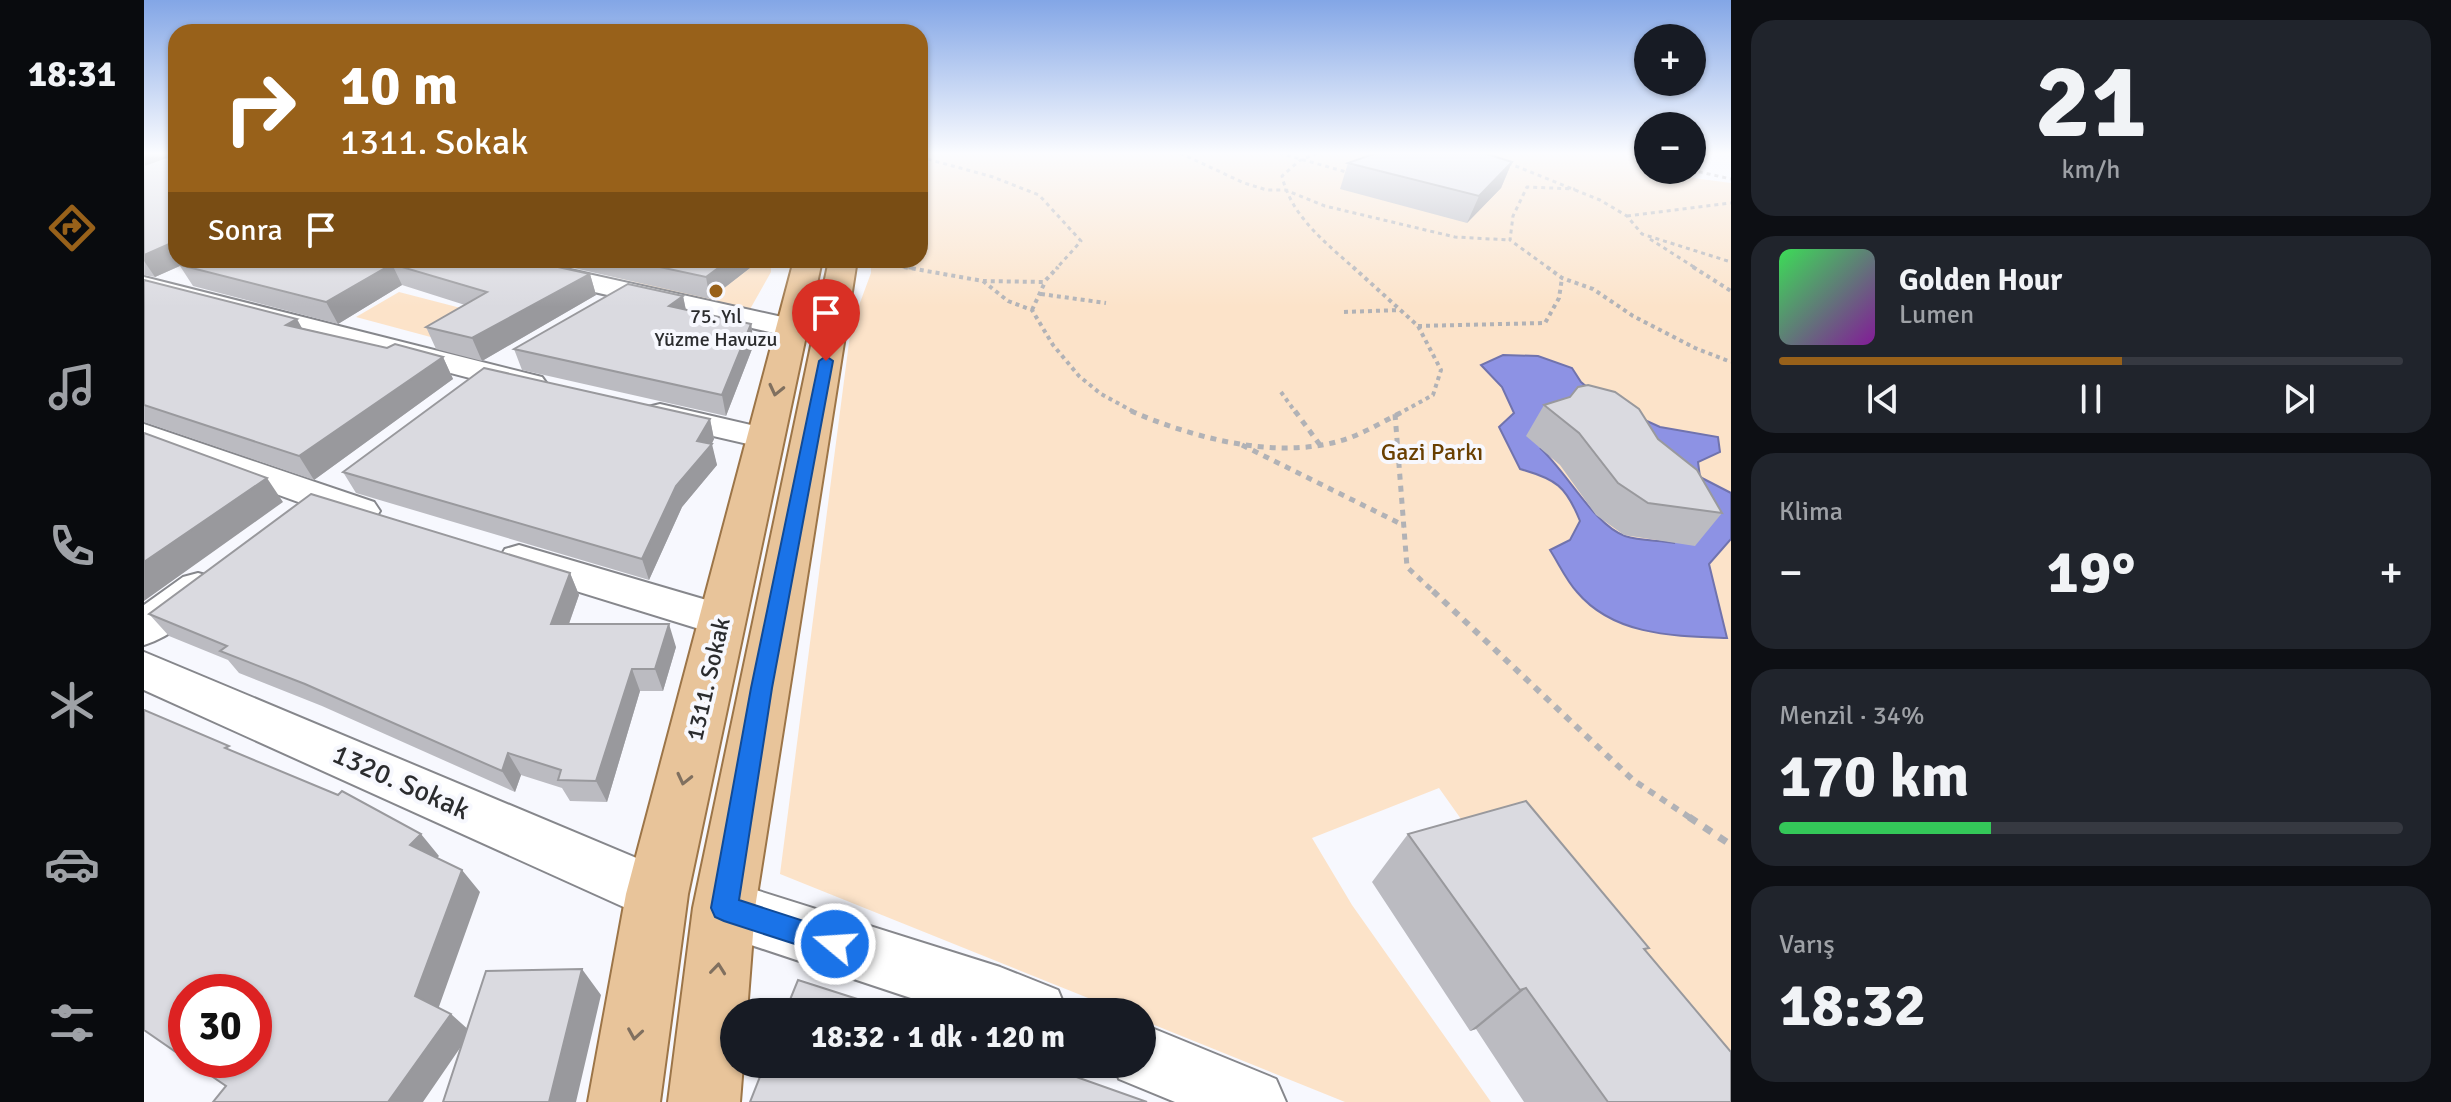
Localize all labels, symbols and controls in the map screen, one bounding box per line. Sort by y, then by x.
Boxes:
map controls [1634,24,1706,184]
button: + [1634,24,1706,96]
text: 21 [2035,38,2147,166]
text: 10 m [340,51,458,120]
text: 18:31 [28,52,116,97]
icon: right [208,56,312,160]
button: − [1634,112,1706,184]
text: 1311. Sokak [340,120,528,165]
text: km/h [2062,154,2120,186]
icon: directions [44,200,100,256]
icon: arrive [299,208,343,252]
text: Sonra [208,212,283,249]
text: Golden Hour [1899,262,2062,299]
pin [792,279,860,361]
marker: 75. Yıl Yüzme Havuzu [707,282,725,300]
icon: arrive [804,291,848,335]
text: Lumen [1899,299,1974,331]
place label: 75. Yıl Yüzme Havuzu [655,304,777,352]
icon: music [44,359,100,415]
icon: previous [1861,377,1905,421]
icon: pause [2069,377,2113,421]
icon: next [2277,377,2321,421]
one-way arrow [769,383,786,396]
park label: Gazi Parkı [1381,437,1483,467]
text: Klima [1779,496,1843,528]
icon: phone [44,518,100,574]
text: 19° [2047,536,2135,610]
text: − [1779,546,1803,600]
text: + [2379,546,2403,600]
street label: 1311. Sokak [679,614,737,744]
icon: climate [44,677,100,733]
text: Menzil · 34% [1779,700,1924,732]
street label: 1320. Sokak [327,737,475,827]
text: 170 km [1779,740,1969,814]
one-way arrow [676,772,693,786]
icon: car [44,836,100,892]
position arrow [793,902,877,986]
text: Varış [1779,929,1835,961]
one-way arrow [709,962,726,975]
text: 18:32 [1779,969,1926,1043]
speed limit sign: 30 [168,974,272,1078]
icon: filters [44,995,100,1051]
text: 18:32 · 1 dk · 120 m [811,1019,1065,1056]
one-way arrow [627,1028,644,1041]

